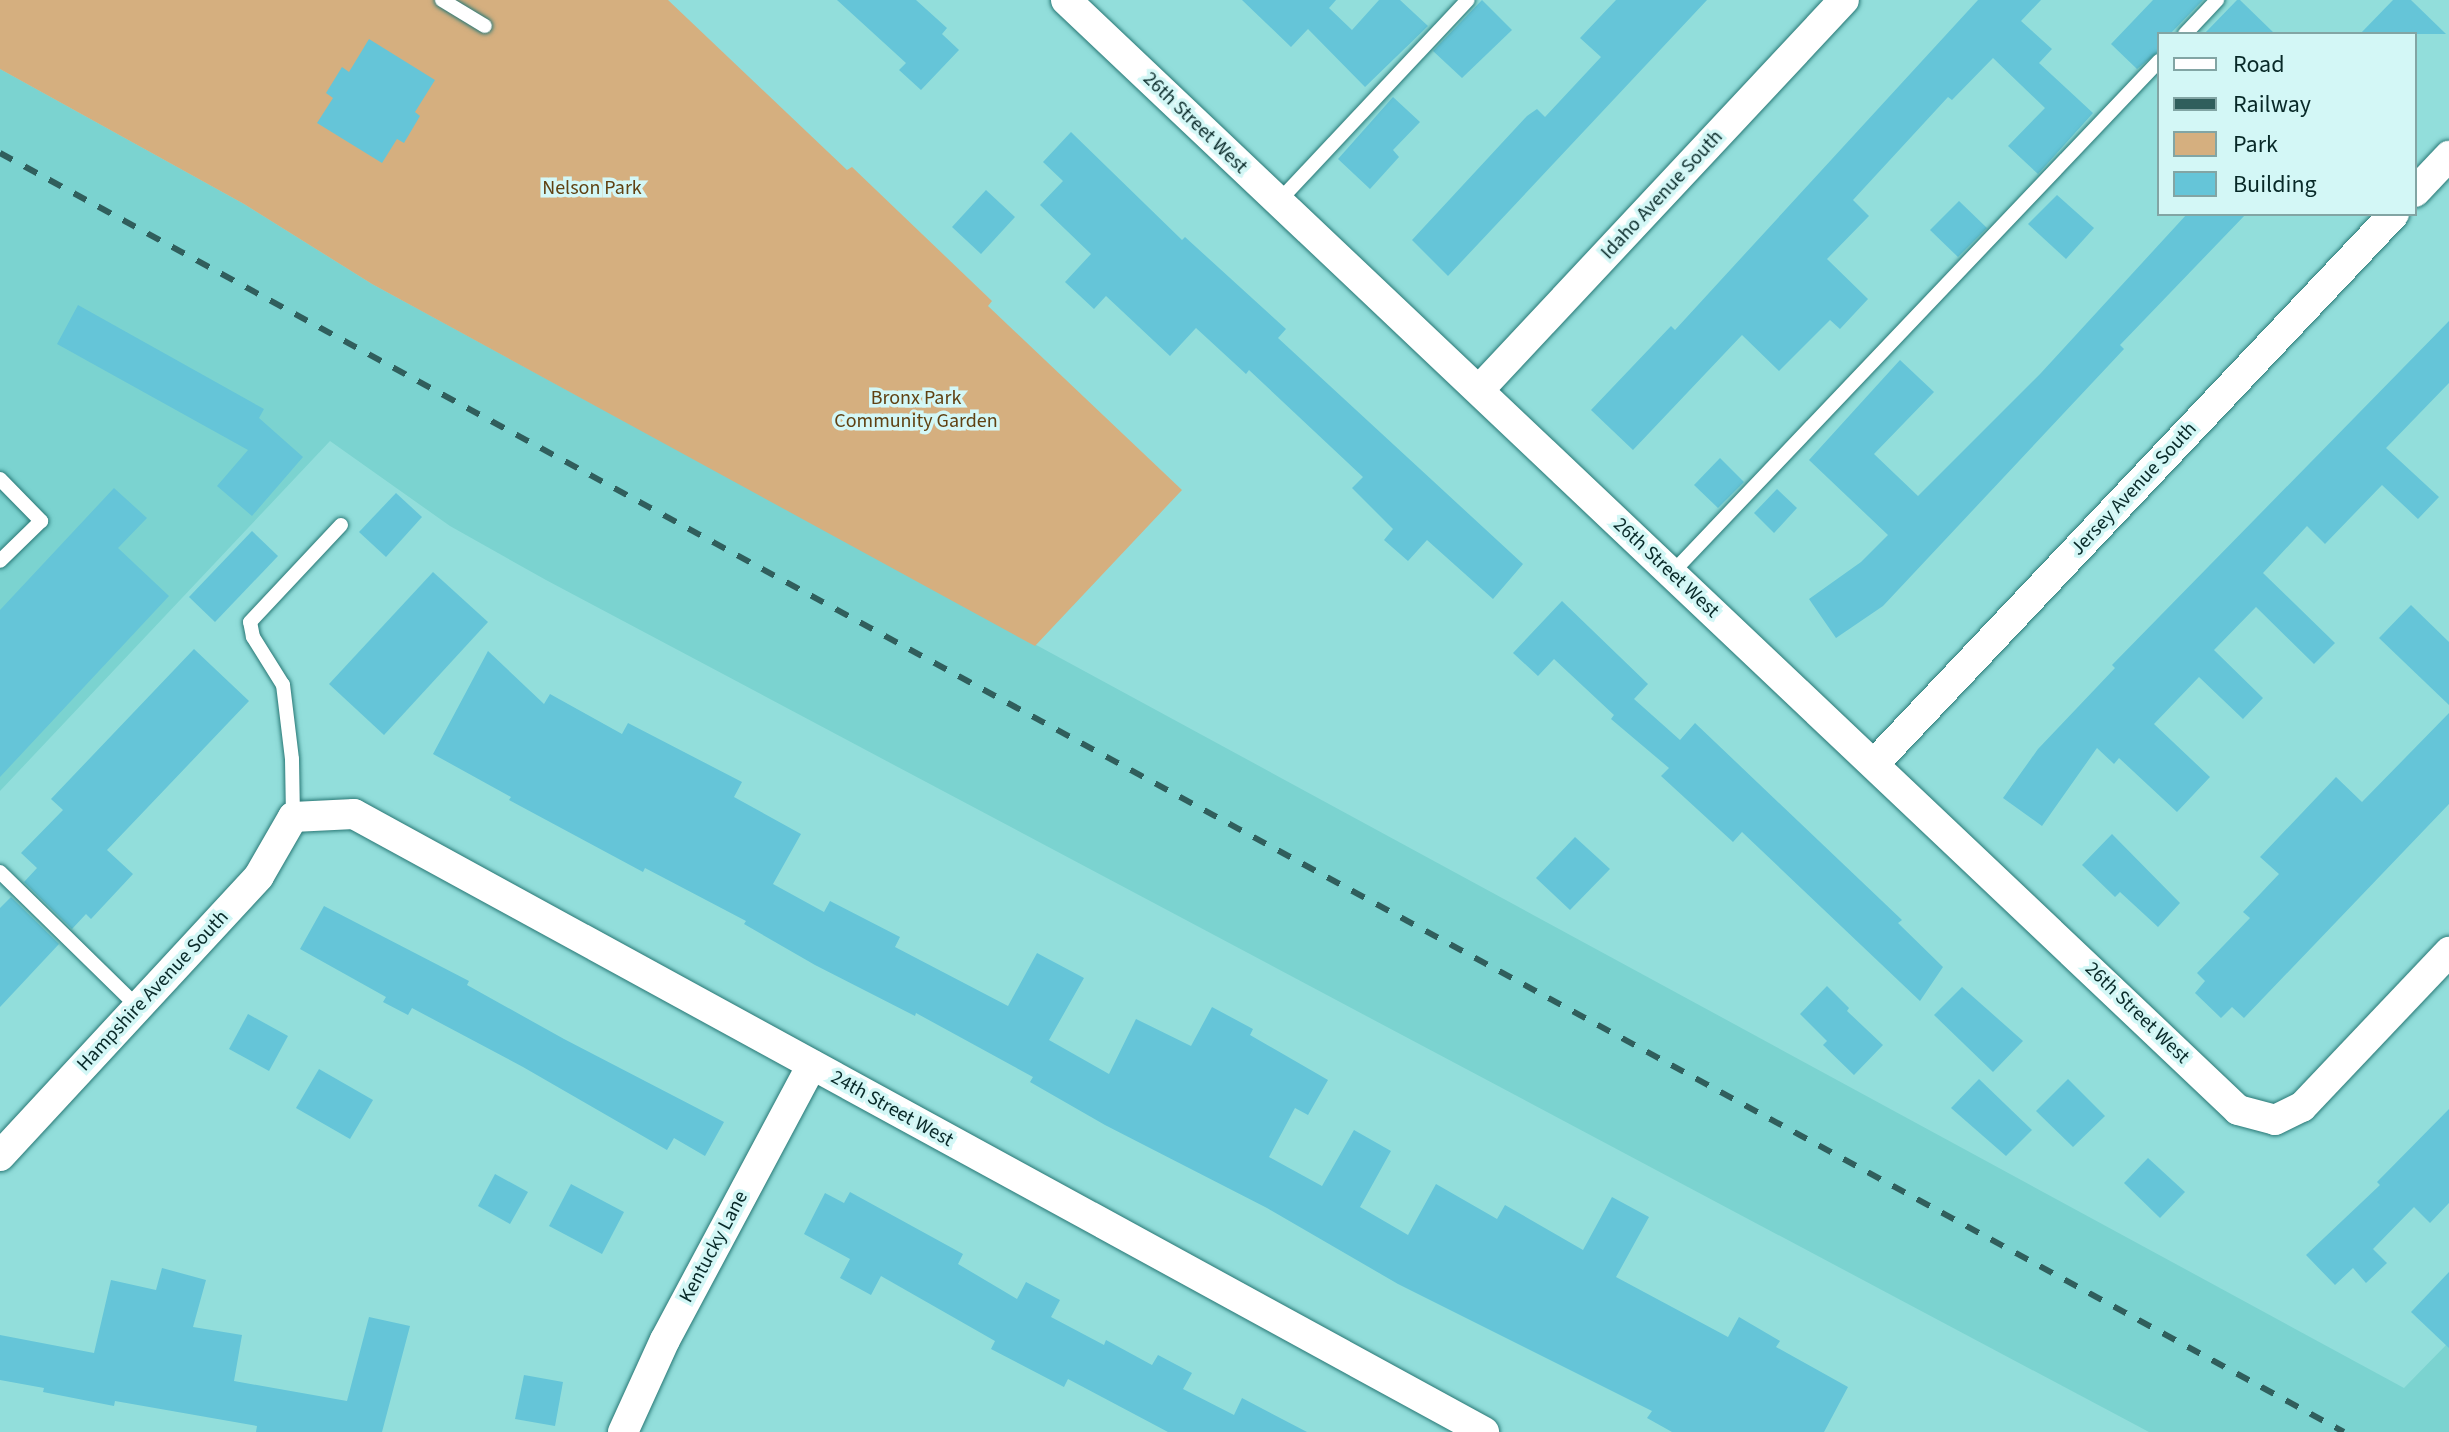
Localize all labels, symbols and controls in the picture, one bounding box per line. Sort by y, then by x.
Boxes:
legend [2157,32,2417,216]
text: Road [2233,47,2285,82]
street label: 26th Street West [1138,67,1252,179]
text: Railway [2233,87,2311,122]
street label: Idaho Avenue South [1596,125,1728,265]
text: Park [2233,127,2278,162]
text: Building [2233,167,2317,202]
park label: Nelson Park [542,176,642,200]
park label: Bronx Park Community Garden [834,387,998,434]
street label: Jersey Avenue South [2066,417,2202,561]
street label: 26th Street West [1608,513,1724,623]
street label: Hampshire Avenue South [72,906,234,1076]
street label: 26th Street West [2080,957,2194,1069]
street label: 24th Street West [827,1066,957,1152]
street label: Kentucky Lane [675,1187,753,1307]

